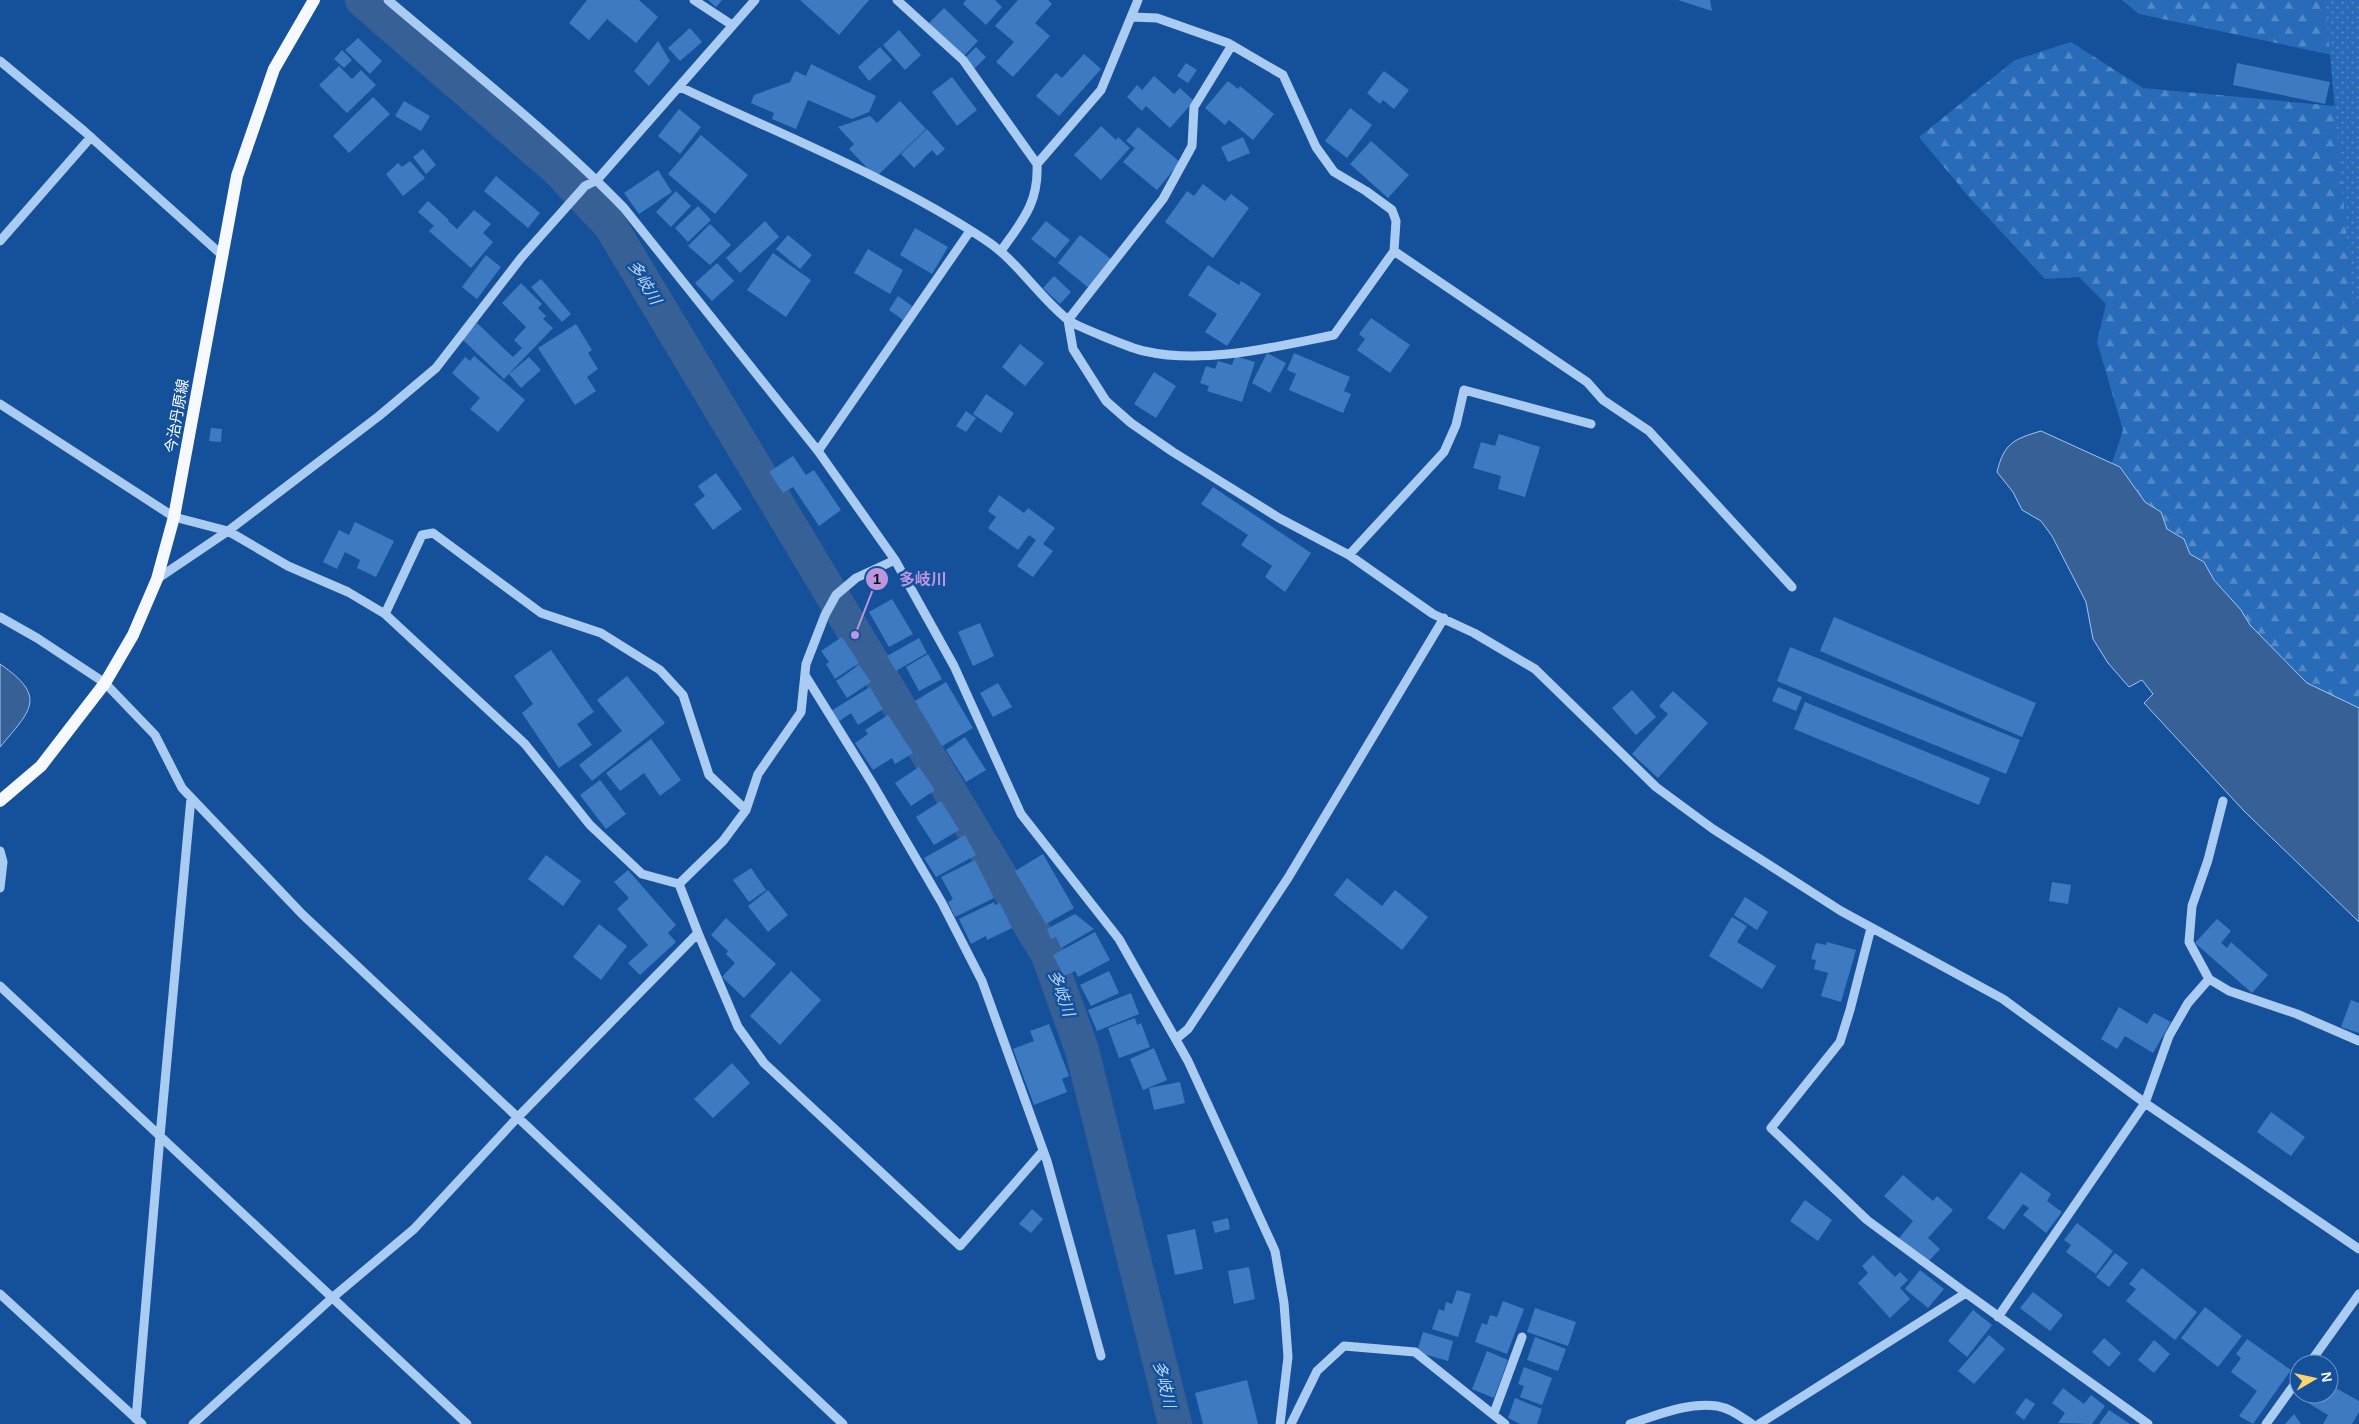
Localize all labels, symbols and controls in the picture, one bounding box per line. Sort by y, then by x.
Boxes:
water label: 多岐川 [625,257,665,309]
street label: 今治丹原線 [162,377,191,454]
callout: 多岐川 [864,564,957,595]
text: 1 [873,570,881,587]
text: 多岐川 [899,571,947,588]
water label: 多岐川 [1045,968,1078,1021]
north arrow [2289,1354,2339,1404]
water label: 多岐川 [1150,1359,1179,1411]
text: N [2318,1371,2336,1383]

